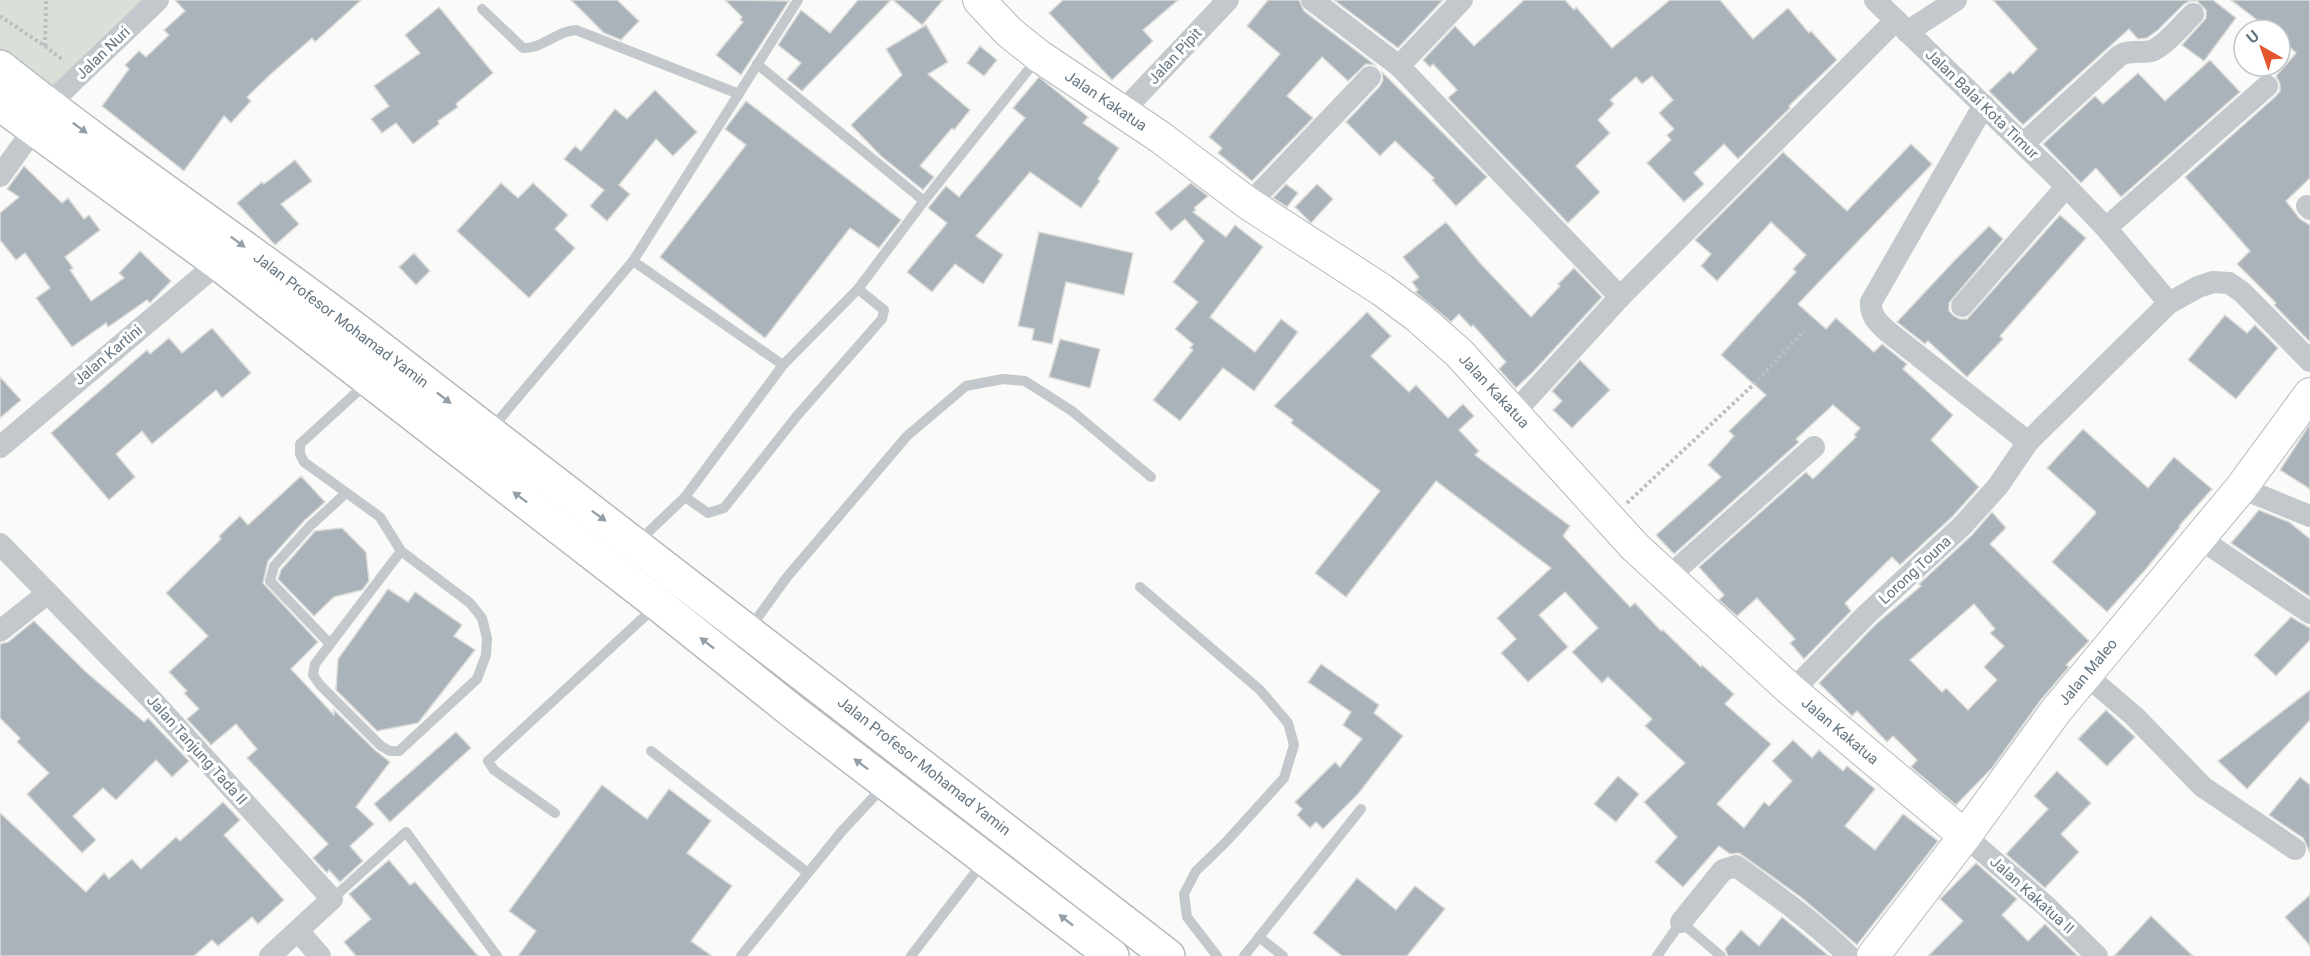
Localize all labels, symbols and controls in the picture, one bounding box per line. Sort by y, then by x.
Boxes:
north arrow [2232,18,2292,78]
street label: Jalan Nuri [72,23,134,83]
street label: Jalan Pipit [1144,24,1206,88]
text: U [2243,26,2263,48]
street label: Jalan Balai Kota Timur [1922,45,2042,163]
street label: Jalan Kakatua [1062,67,1150,135]
one-way arrow [72,122,88,133]
one-way arrow [230,236,246,248]
street label: Jalan Profesor Mohamad Yamin [250,248,432,392]
street label: Jalan Kartini [70,321,146,389]
street label: Jalan Kakatua [1455,350,1533,432]
one-way arrow [436,391,451,403]
one-way arrow [513,492,528,504]
one-way arrow [591,510,607,522]
street label: Lorong Touna [1875,532,1955,608]
street label: Jalan Maleo [2055,635,2121,709]
one-way arrow [699,637,715,650]
street label: Jalan Tanjung Tada II [143,691,251,809]
street label: Jalan Profesor Mohamad Yamin [834,693,1014,839]
street label: Jalan Kakatua [1798,694,1882,768]
one-way arrow [853,758,868,770]
street label: Jalan Kakatua II [1986,853,2078,937]
one-way arrow [1058,913,1074,926]

